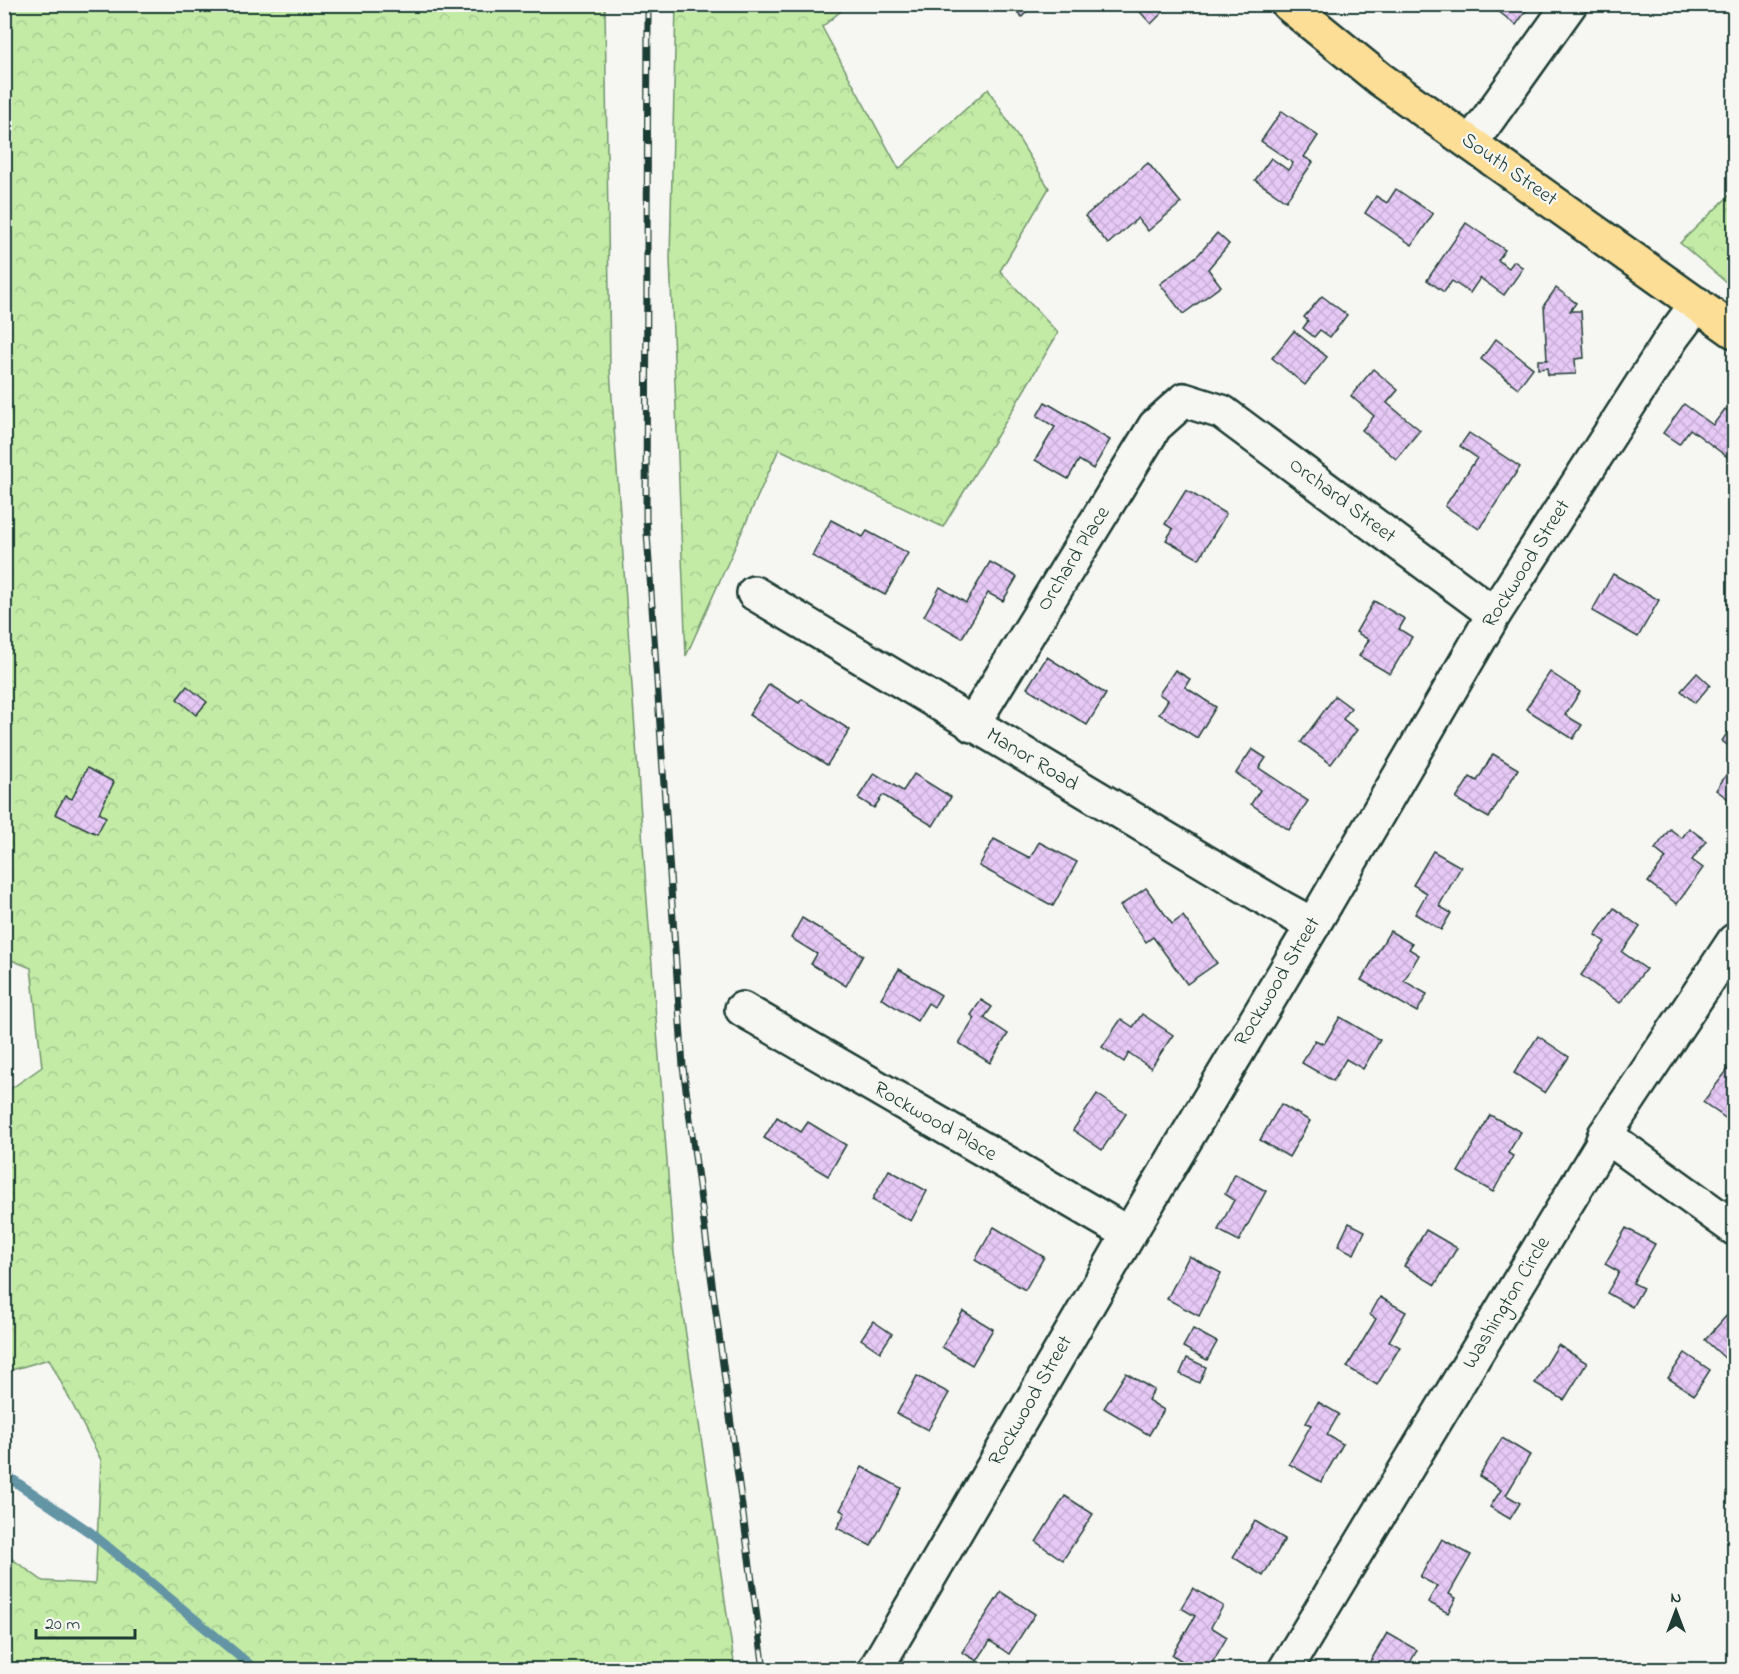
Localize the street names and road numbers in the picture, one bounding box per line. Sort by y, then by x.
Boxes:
street label: South Street [1455,126,1563,214]
street label: Orchard Street [1282,451,1402,551]
street label: Rockwood Street [1475,494,1579,634]
street label: Orchard Place [1030,500,1119,617]
street label: Manor Road [980,721,1084,799]
street label: Rockwood Street [1227,912,1329,1052]
street label: Rockwood Place [868,1075,1003,1170]
street label: Washington Circle [1456,1231,1560,1376]
street label: Rockwood Street [981,1330,1081,1472]

